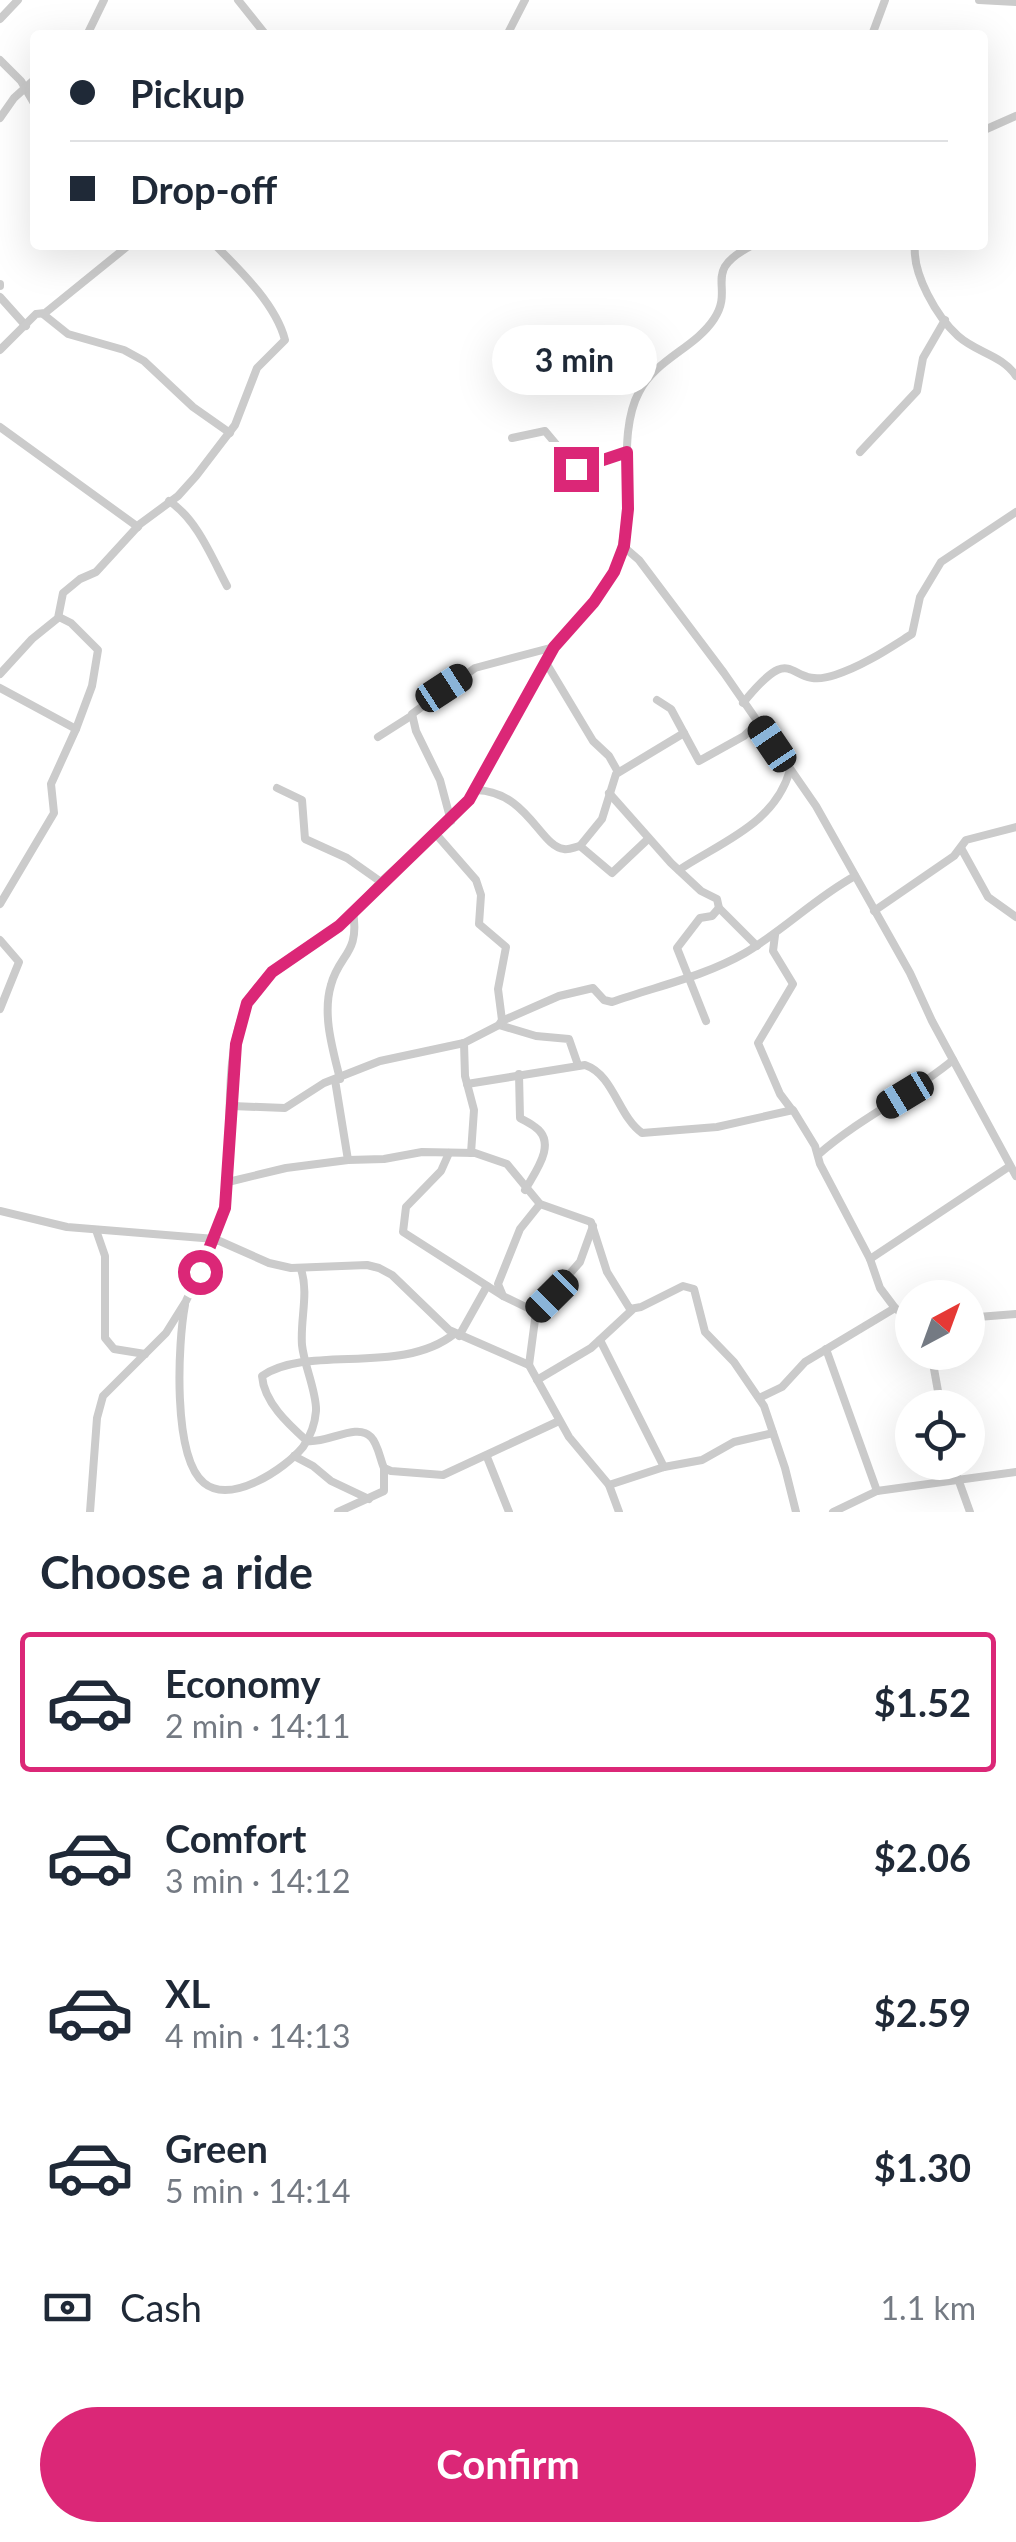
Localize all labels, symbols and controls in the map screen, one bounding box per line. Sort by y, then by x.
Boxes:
text: Pickup [130,70,245,116]
text: Drop-off [130,166,277,212]
callout: 3 min [494,324,658,394]
text: 3 min [535,340,614,379]
route end [554,447,599,492]
car [411,659,477,717]
car [743,711,801,777]
car [872,1067,938,1123]
route start [178,1250,223,1295]
car [520,1264,584,1328]
north arrow [895,1280,985,1370]
map controls [895,1280,985,1480]
button: locate [895,1390,985,1480]
text: Choose a ride [40,1545,313,1599]
icon: car [45,1657,135,1747]
text: Economy [165,1660,320,1706]
text: $1.52 [874,1679,971,1725]
text: 2 min · 14:11 [165,1706,351,1745]
icon: car [45,1812,135,1902]
text: Comfort [165,1815,306,1861]
text: $2.06 [874,1834,971,1880]
text: 3 min · 14:12 [165,1861,351,1900]
icon: car [45,1967,135,2057]
text: XL [165,1970,210,2016]
text: $2.59 [874,1989,971,2035]
text: 4 min · 14:13 [165,2016,351,2055]
icon: car [45,2122,135,2212]
text: Green [165,2125,268,2171]
text: $1.30 [874,2144,971,2190]
text: 5 min · 14:14 [165,2171,351,2210]
icon: cash [40,2280,95,2335]
text: Cash [120,2284,202,2330]
text: 1.1 km [881,2288,976,2327]
button: Confirm [40,2407,976,2522]

